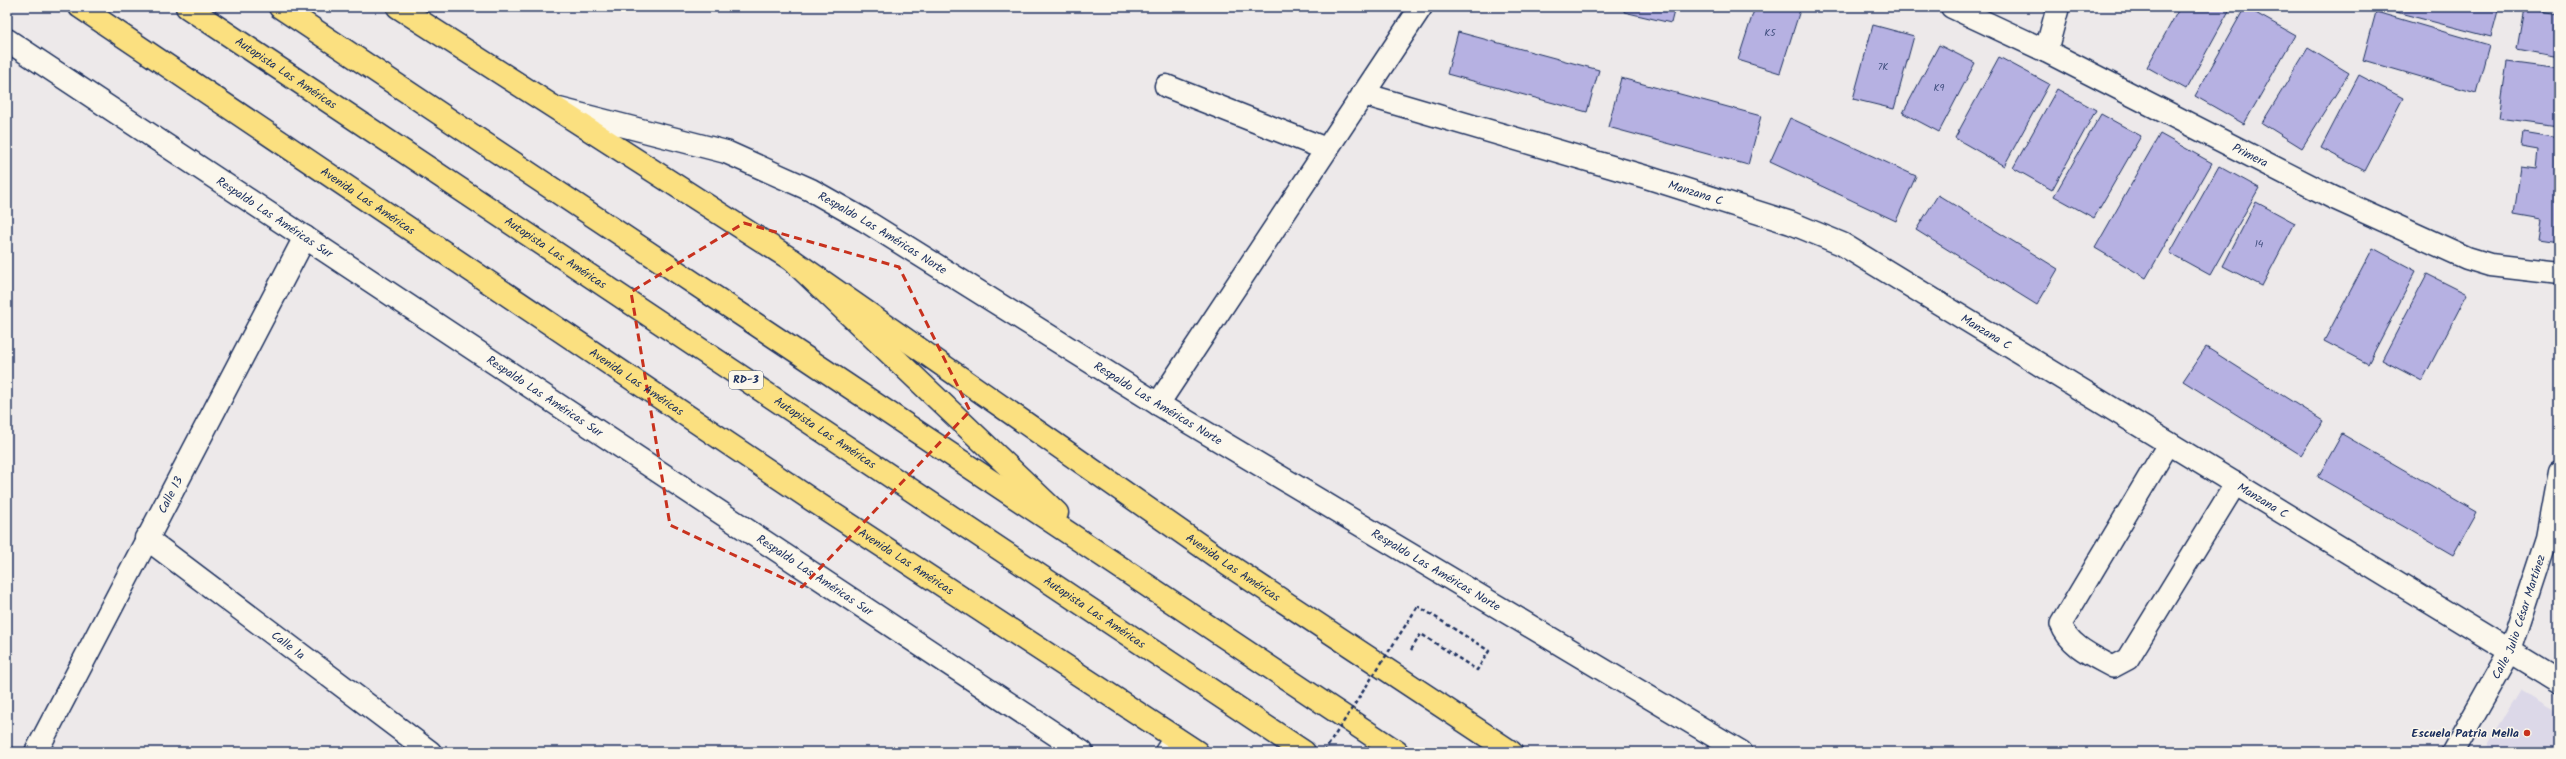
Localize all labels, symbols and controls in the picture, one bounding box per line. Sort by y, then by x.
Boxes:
house number: K5 [1764,25,1776,41]
street label: Autopista Las Américas [231,32,341,114]
house number: 7K [1878,59,1888,75]
house number: K9 [1934,80,1945,96]
street label: Primera [2229,138,2272,172]
street label: Avenida Las Américas [317,162,419,240]
street label: Respaldo Las Américas Sur [213,172,338,263]
street label: Manzana C [1666,175,1725,210]
street label: Respaldo Las Américas Norte [815,186,951,280]
street label: Autopista Las Américas [501,212,610,294]
house number: 14 [2255,236,2264,252]
street label: Manzana C [1957,309,2015,355]
street label: Avenida Las Américas [585,343,688,421]
street label: Respaldo Las Américas Sur [483,351,608,442]
street label: Respaldo Las Américas Norte [1090,357,1227,450]
road number: RD-3 [729,371,763,389]
street label: Autopista Las Américas [770,392,880,474]
street label: Calle 13 [153,473,188,517]
street label: Manzana C [2234,478,2292,523]
street label: Avenida Las Américas [855,523,958,600]
street label: Respaldo Las Américas Norte [1368,524,1505,616]
street label: Avenida Las Américas [1182,529,1284,606]
street label: Respaldo Las Américas Sur [753,530,878,621]
street label: Calle Julio César Martínez [2486,552,2550,683]
street label: Autopista Las Américas [1040,571,1150,653]
street label: Calle 1a [267,626,309,664]
place label: Escuela Patria Mella [2412,724,2519,743]
marker: Escuela Patria Mella [2522,728,2532,738]

